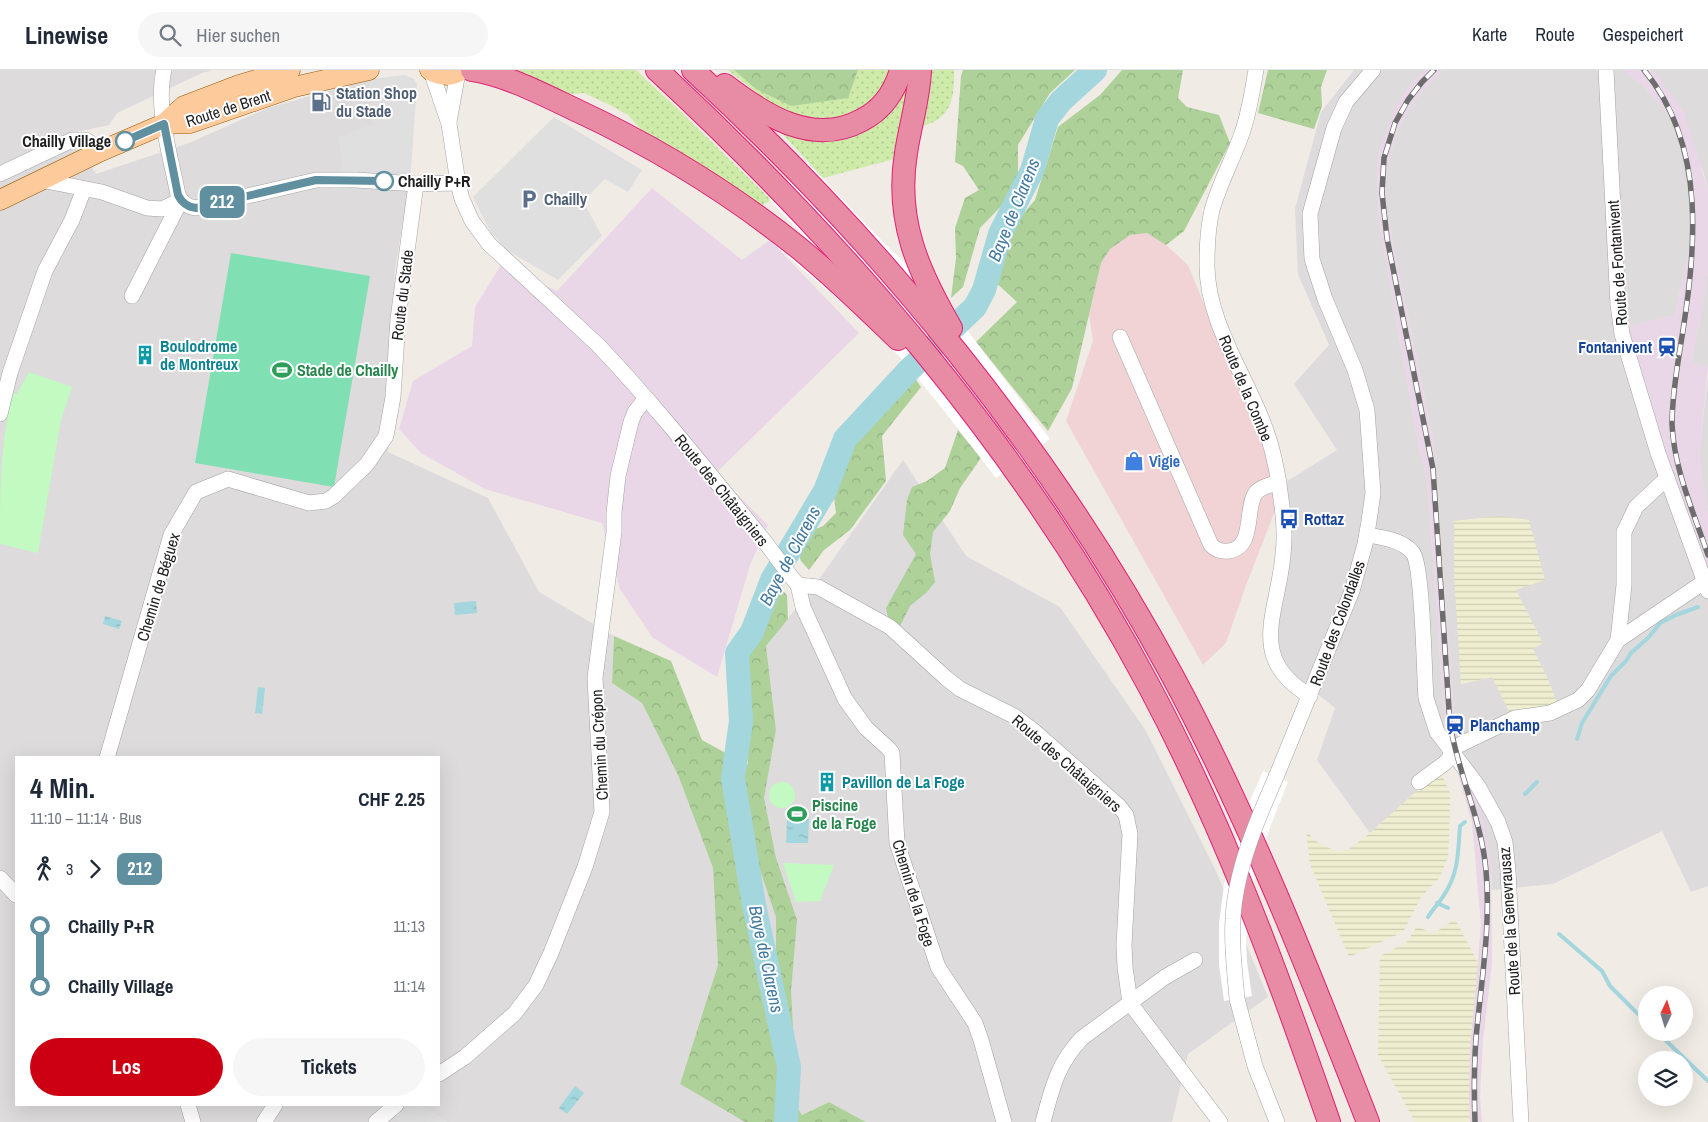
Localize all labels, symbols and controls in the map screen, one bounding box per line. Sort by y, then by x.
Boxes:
search box [138,12,488,57]
text: Linewise [25,19,108,51]
icon: search [156,21,184,49]
text: Hier suchen [196,22,280,48]
text: Karte [1472,22,1507,47]
text: Route [1535,22,1575,47]
text: Gespeichert [1603,22,1683,47]
place label: Station Shop du Stade [336,82,417,122]
street label: Route de Brent [183,84,274,132]
fuel station icon: Station Shop du Stade [310,91,332,113]
place label: Chailly Village [22,130,111,152]
marker: Chailly Village [115,131,135,151]
water label: Baye de Clarens [982,155,1046,265]
place label: Chailly P+R [398,170,471,192]
marker: Chailly P+R [374,171,394,191]
line badge: 212 [193,186,251,218]
parking icon: Chailly [518,188,540,210]
place label: Chailly [544,188,588,210]
text: 212 [210,189,234,214]
street label: Route de Fontanivent [1602,199,1632,326]
street label: Route du Stade [386,248,418,342]
street label: Route de la Combe [1214,332,1278,444]
place label: Boulodrome de Montreux [160,335,239,375]
place label: Fontanivent [1578,336,1653,358]
station icon: Fontanivent [1656,336,1678,358]
building icon: Boulodrome de Montreux [134,344,156,366]
sports icon: Stade de Chailly [271,359,293,381]
place label: Stade de Chailly [297,359,399,381]
street label: Route des Châtaigniers [670,429,774,551]
shop icon: Vigie [1123,450,1145,472]
place label: Vigie [1149,450,1180,472]
water label: Baye de Clarens [753,502,826,610]
bus stop icon: Rottaz [1278,508,1300,530]
place label: Rottaz [1304,508,1345,530]
street label: Chemin de Béguex [131,530,185,644]
street label: Route des Colondalles [1304,557,1370,689]
street label: Chemin du Crépon [585,689,613,801]
street label: Route des Châtaigniers [1007,709,1127,817]
station icon: Planchamp [1444,714,1466,736]
place label: Planchamp [1470,714,1540,736]
text: 4 Min. [30,769,95,807]
building icon: Pavillon de La Foge [816,771,838,793]
place label: Pavillon de La Foge [842,771,965,793]
text: CHF 2.25 [358,786,425,812]
place label: Piscine de la Foge [812,794,876,834]
sports icon: Piscine de la Foge [786,803,808,825]
text: 11:10 – 11:14 · Bus [30,807,142,829]
street label: Chemin de la Foge [887,837,941,949]
street label: Route de la Genevrausaz [1493,846,1525,996]
icon: walk [30,855,58,883]
icon: forward [81,855,109,883]
text: 212 [127,856,152,881]
text: 3 [66,858,73,880]
water label: Baye de Clarens [743,903,790,1015]
text: Chailly P+R [68,913,154,939]
text: 11:13 [393,915,425,937]
text: Chailly Village [68,973,173,999]
text: 11:14 [393,975,425,997]
north arrow [1638,986,1692,1041]
map controls [1638,986,1693,1106]
button: Los [30,1038,223,1096]
button: Tickets [233,1038,425,1096]
button: layers [1638,1051,1693,1106]

